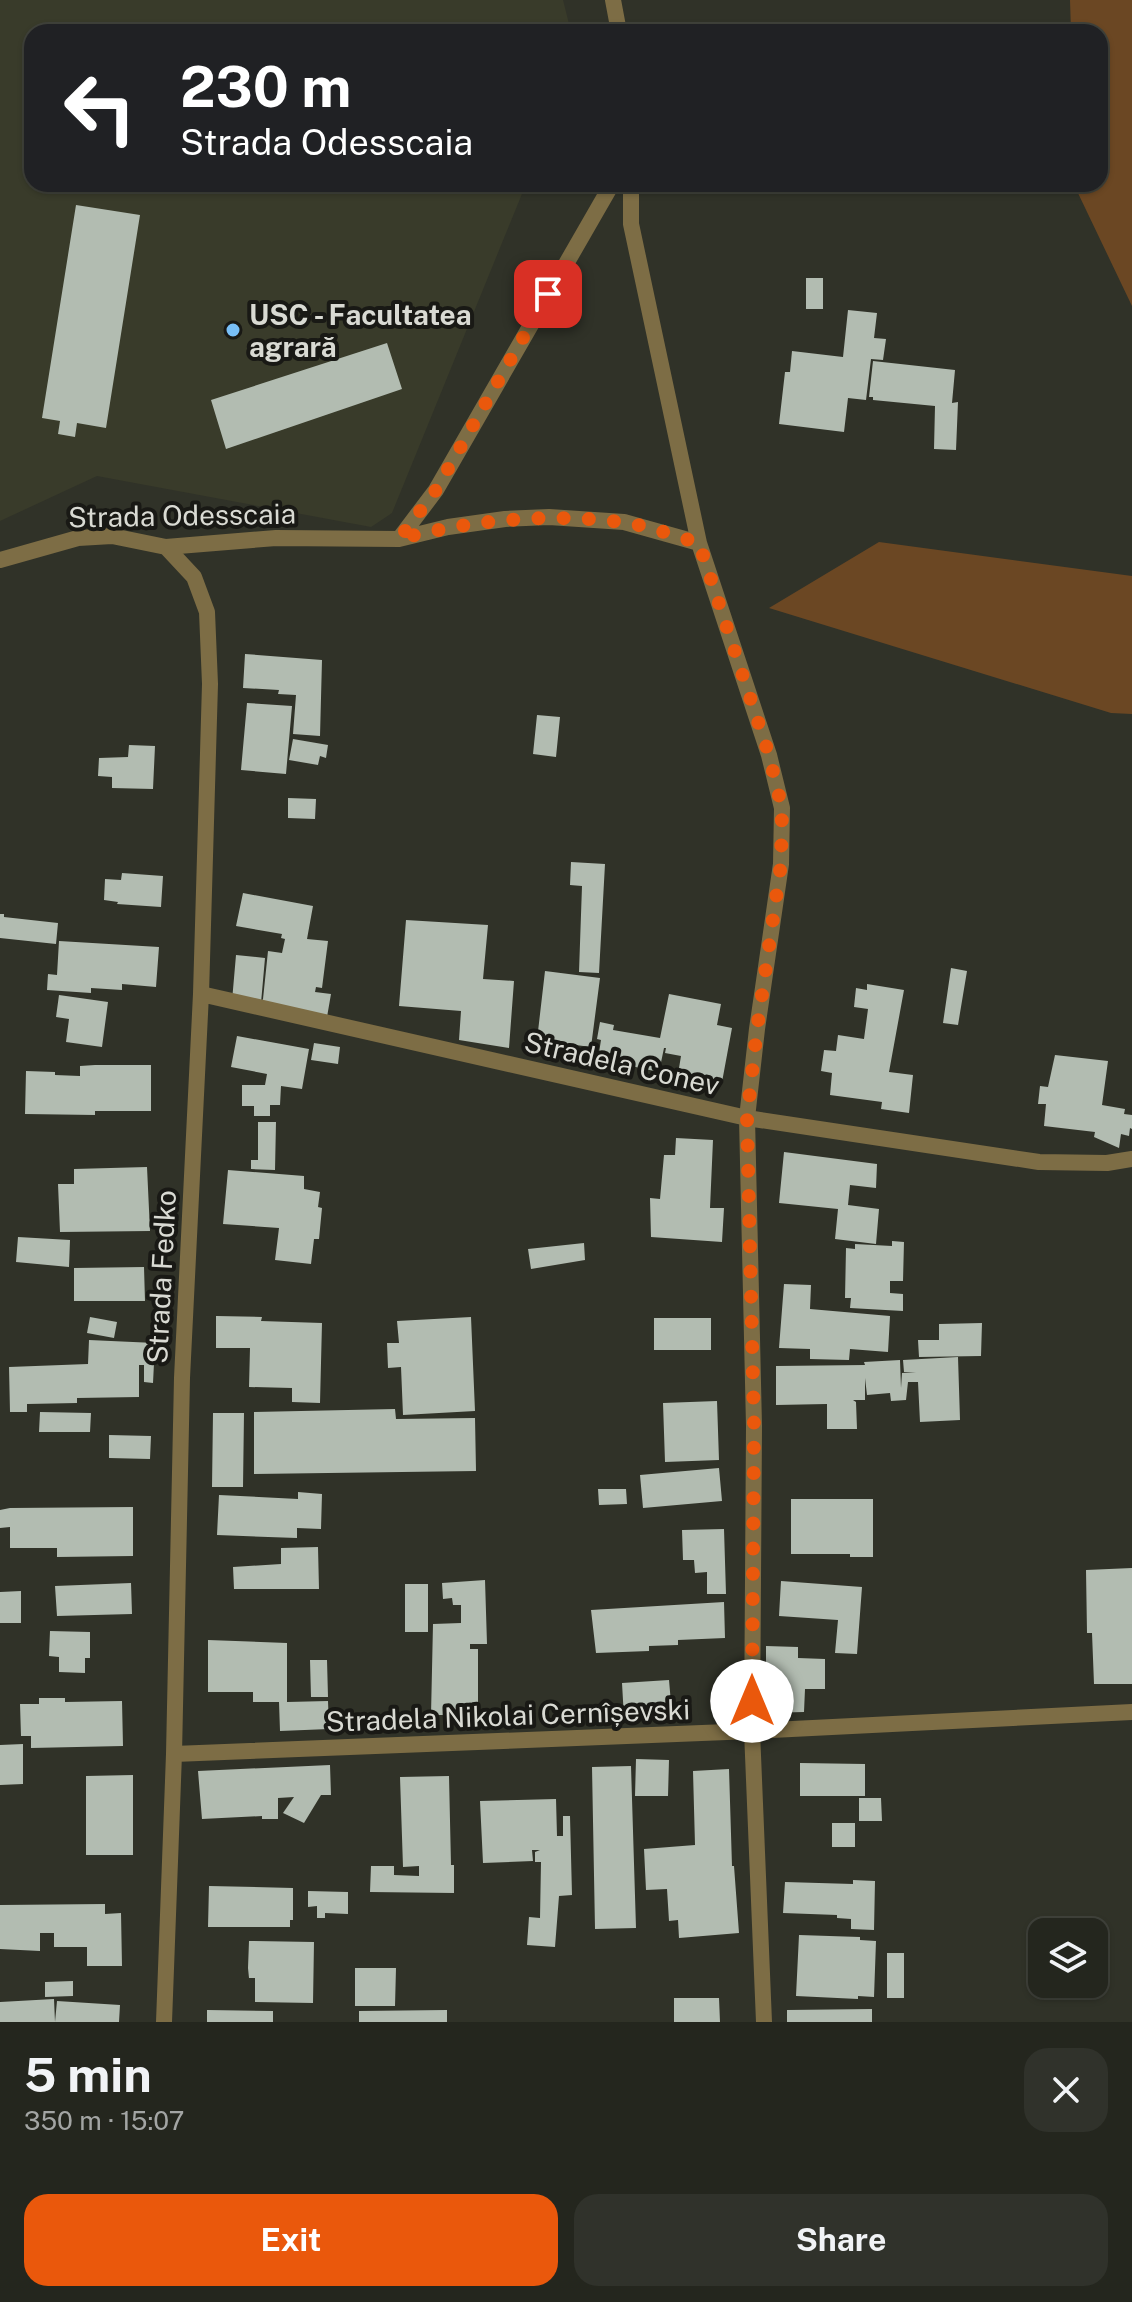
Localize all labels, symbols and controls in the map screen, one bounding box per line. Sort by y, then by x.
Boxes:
text: 230 m [180,54,352,120]
icon: left [48,56,152,160]
text: Strada Odesscaia [180,121,473,163]
pin [514,260,582,328]
icon: arrive [526,272,570,316]
place label: USC - Facultatea agrară [249,298,472,363]
marker: USC - Facultatea agrară [224,321,242,339]
street label: Strada Odesscaia [68,497,296,533]
street label: Stradela Conev [521,1025,723,1101]
street label: Strada Fedko [140,1189,182,1365]
position arrow [710,1659,794,1743]
street label: Stradela Nikolai Cernîșevski [325,1692,691,1738]
map controls [1028,1918,1108,1998]
button: layers [1028,1918,1108,1998]
text: 5 min [24,2046,152,2103]
button: close [1024,2048,1108,2132]
text: 350 m · 15:07 [24,2105,184,2136]
button: Exit [24,2194,558,2286]
button: Share [574,2194,1108,2286]

